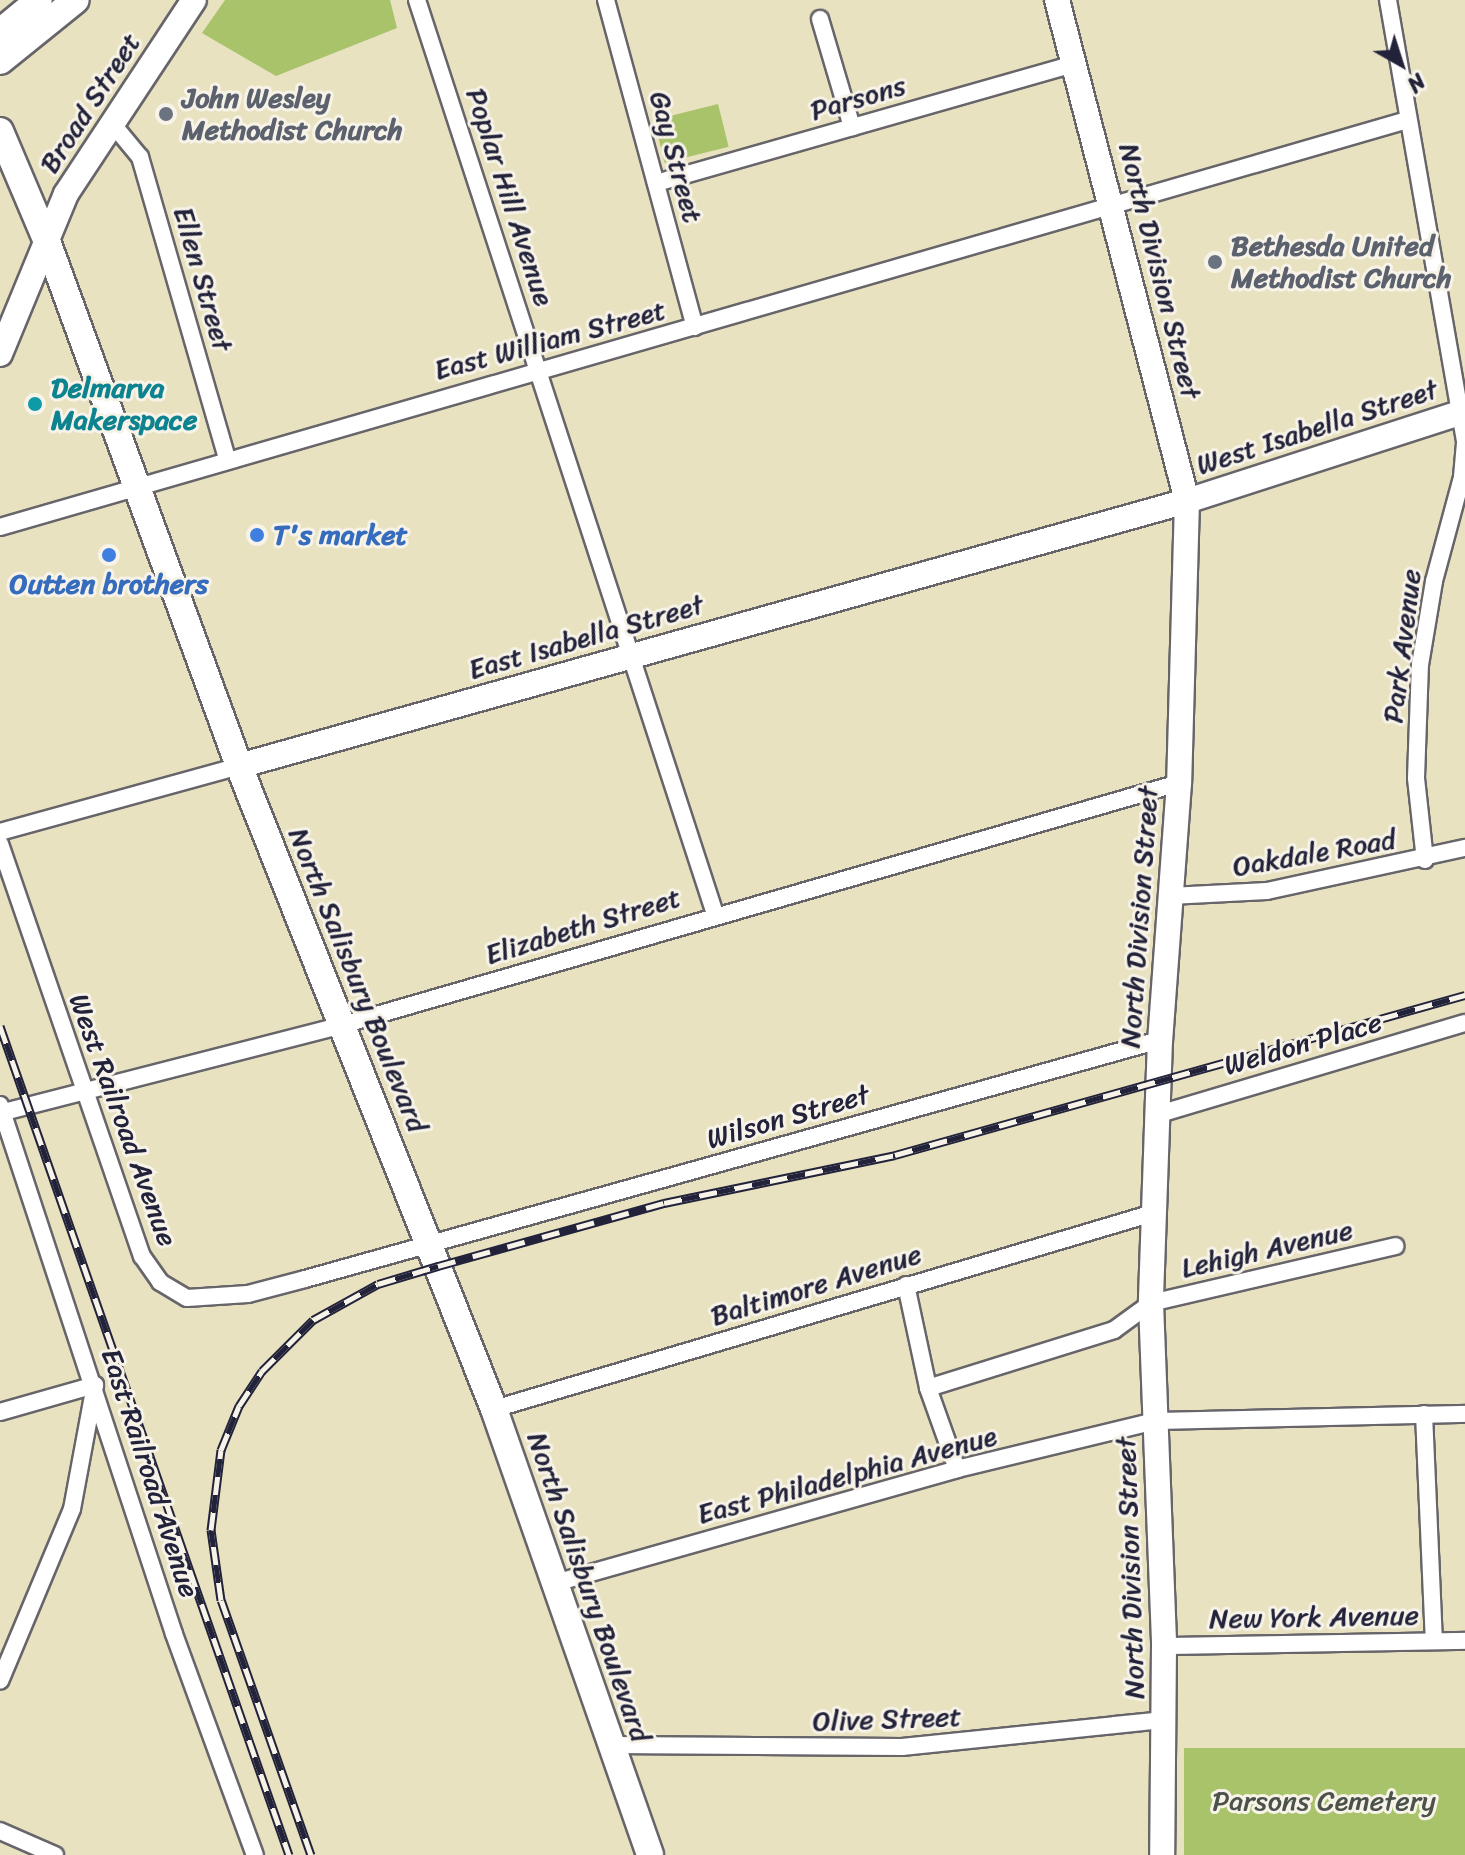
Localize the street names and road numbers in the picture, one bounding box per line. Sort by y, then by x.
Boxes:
street label: Broad Street [32,26,148,180]
street label: Parsons [806,68,910,128]
street label: Poplar Hill Avenue [459,84,561,310]
street label: Gay Street [642,88,710,226]
street label: North Division Street [1112,139,1208,403]
street label: Ellen Street [166,202,240,356]
street label: East William Street [430,293,670,387]
street label: West Isabella Street [1191,372,1443,482]
street label: Park Avenue [1376,567,1428,725]
street label: East Isabella Street [462,587,710,687]
street label: North Division Street [1113,785,1165,1049]
street label: Oakdale Road [1230,822,1398,884]
street label: North Salisbury Boulevard [282,823,434,1137]
street label: Elizabeth Street [481,880,685,972]
street label: West Railroad Avenue [62,989,184,1251]
street label: Weldon Place [1220,1005,1386,1083]
street label: Wilson Street [703,1078,873,1156]
street label: Lehigh Avenue [1178,1213,1356,1285]
street label: Baltimore Avenue [707,1237,925,1333]
street label: East Railroad Avenue [94,1344,206,1602]
street label: East Philadelphia Avenue [694,1419,1000,1531]
street label: North Salisbury Boulevard [520,1428,658,1746]
street label: North Division Street [1109,1436,1151,1700]
street label: New York Avenue [1209,1598,1419,1636]
street label: Olive Street [812,1700,962,1738]

